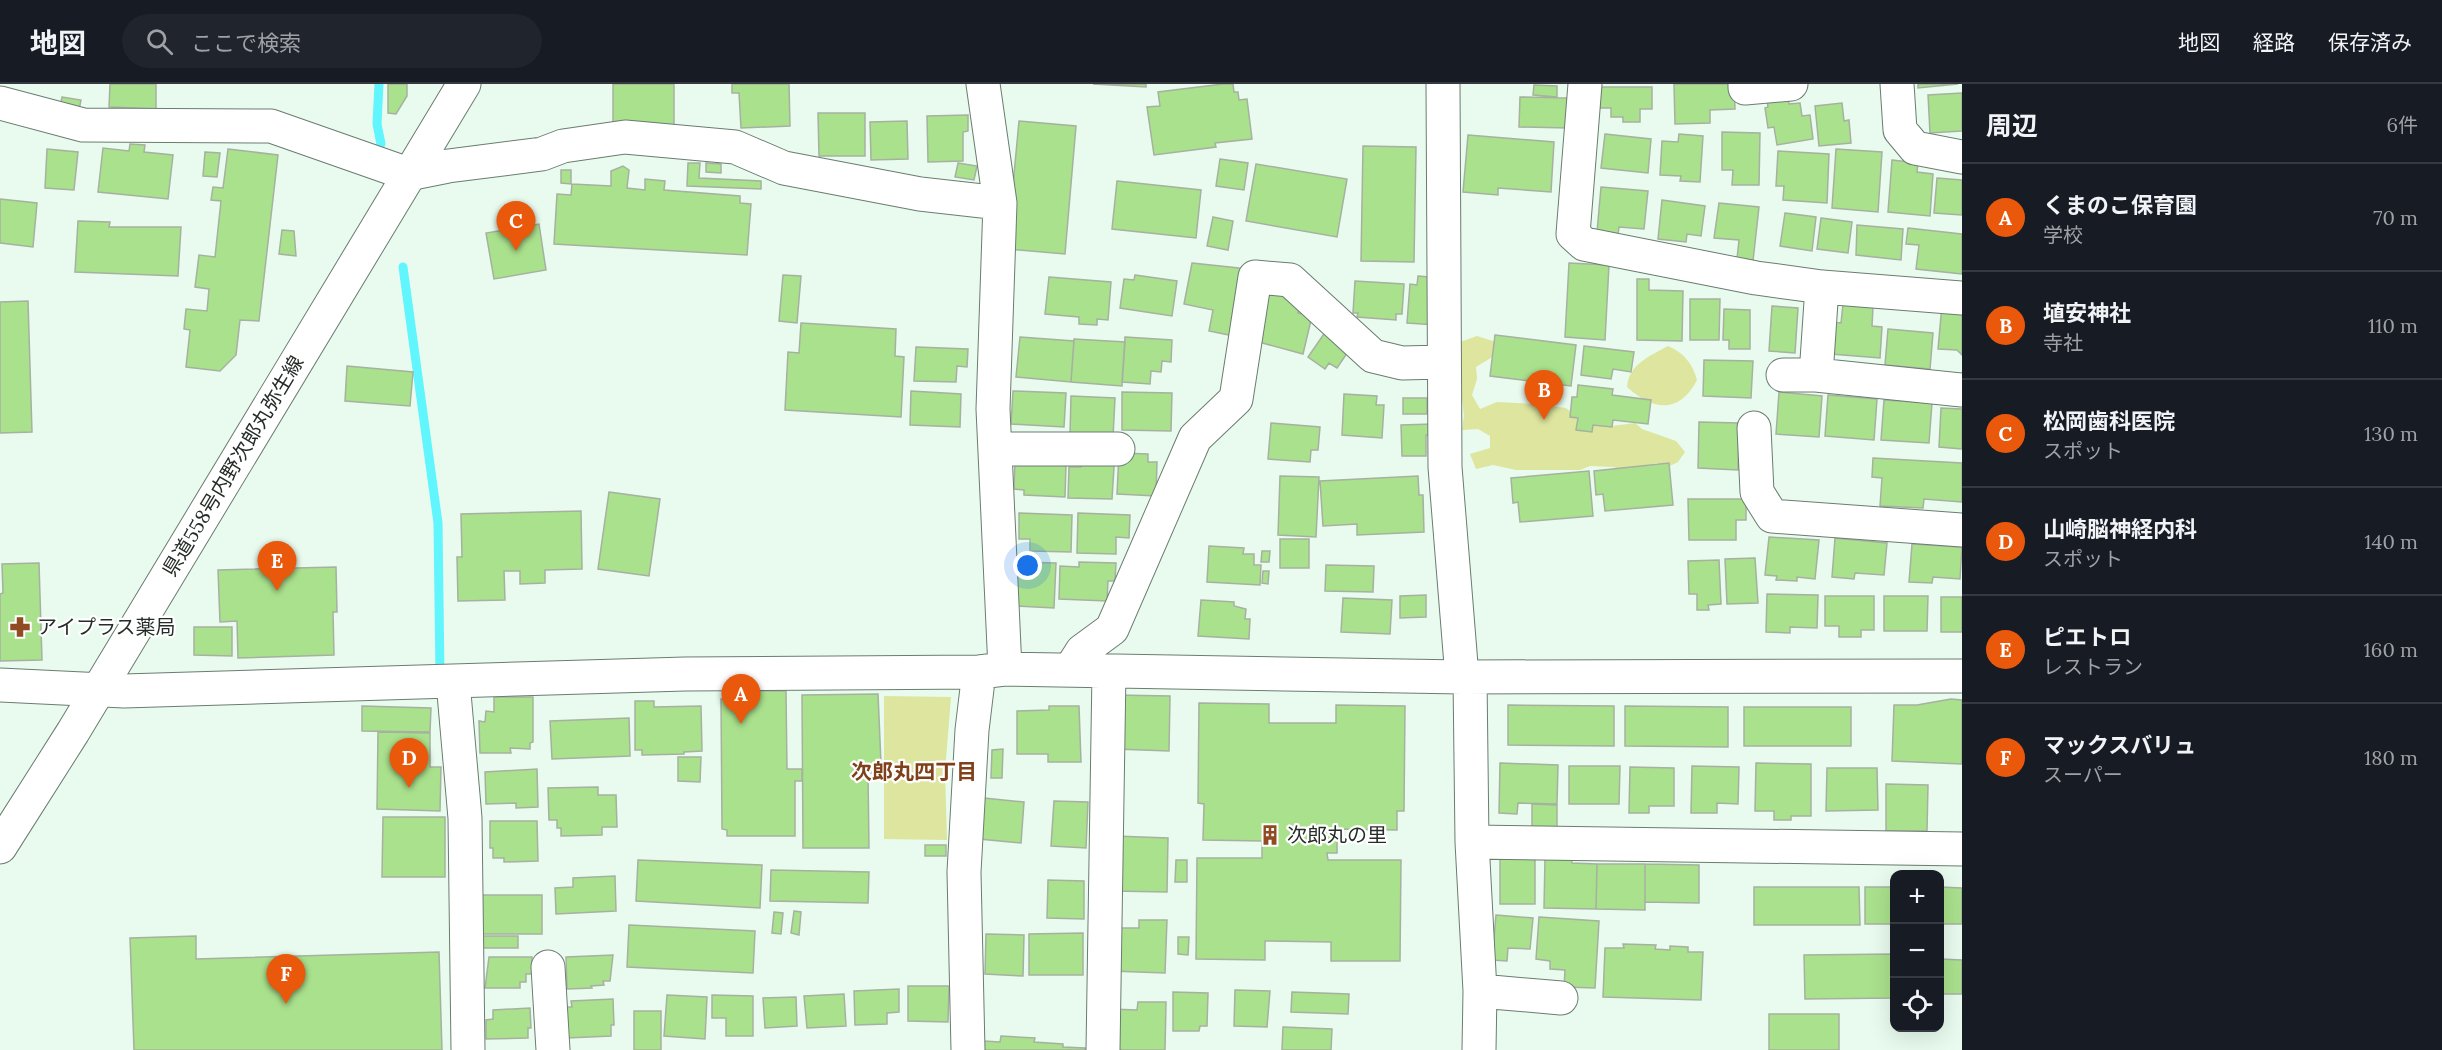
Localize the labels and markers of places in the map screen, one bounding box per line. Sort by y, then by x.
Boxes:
pin: C [496,202,536,251]
pin: B [1524,370,1564,420]
pin: E [258,542,296,591]
place label: アイプラス薬局 [37,614,176,639]
pharmacy icon: アイプラス薬局 [8,615,32,639]
pin: A [722,674,760,724]
pin: D [390,738,428,788]
place label: 次郎丸の里 [1287,822,1387,847]
building icon: 次郎丸の里 [1258,823,1282,847]
pin: F [266,954,306,1004]

